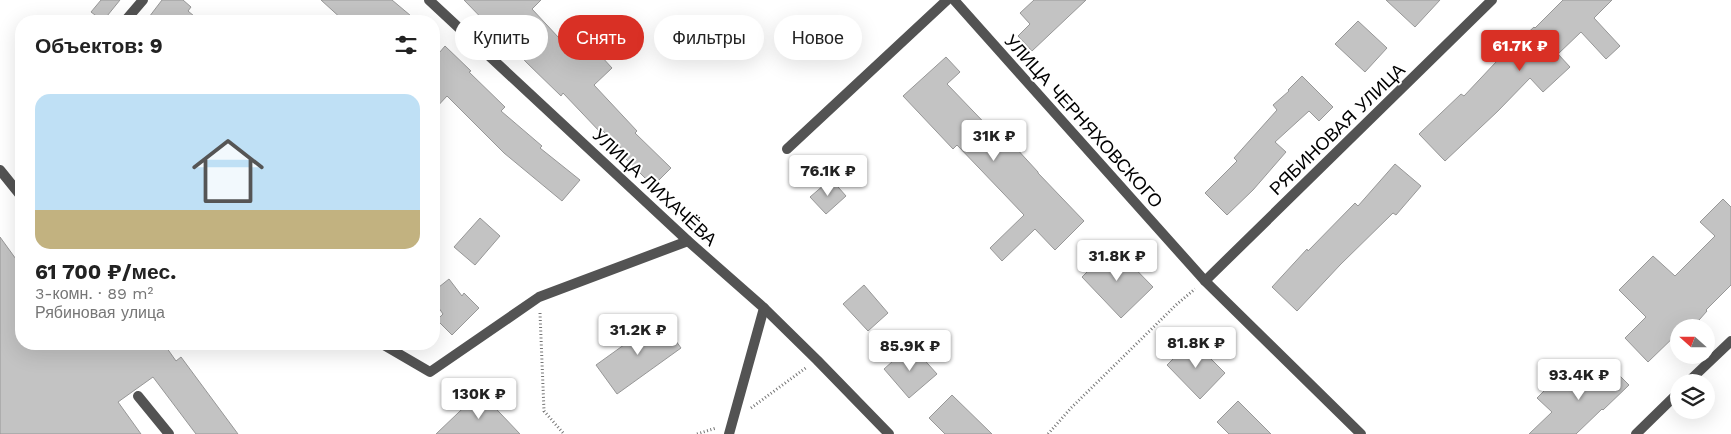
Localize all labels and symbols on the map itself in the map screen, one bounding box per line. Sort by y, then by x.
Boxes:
street label: УЛИЦА ЧЕРНЯХОВСКОГО [1001,30,1167,212]
pin: 61.7K ₽ [1474,30,1566,72]
street label: РЯБИНОВАЯ УЛИЦА [1265,59,1409,199]
pin: 31K ₽ [959,120,1029,162]
street label: УЛИЦА ЛИХАЧЁВА [589,124,721,250]
pin: 76.1K ₽ [782,154,874,197]
pin: 31.8K ₽ [1071,240,1163,282]
pin: 31.2K ₽ [592,314,684,356]
north arrow [1670,319,1715,364]
pin: 81.8K ₽ [1150,326,1242,369]
pin: 85.9K ₽ [864,330,956,372]
pin: 93.4K ₽ [1533,358,1625,401]
pin: 130K ₽ [438,378,520,420]

